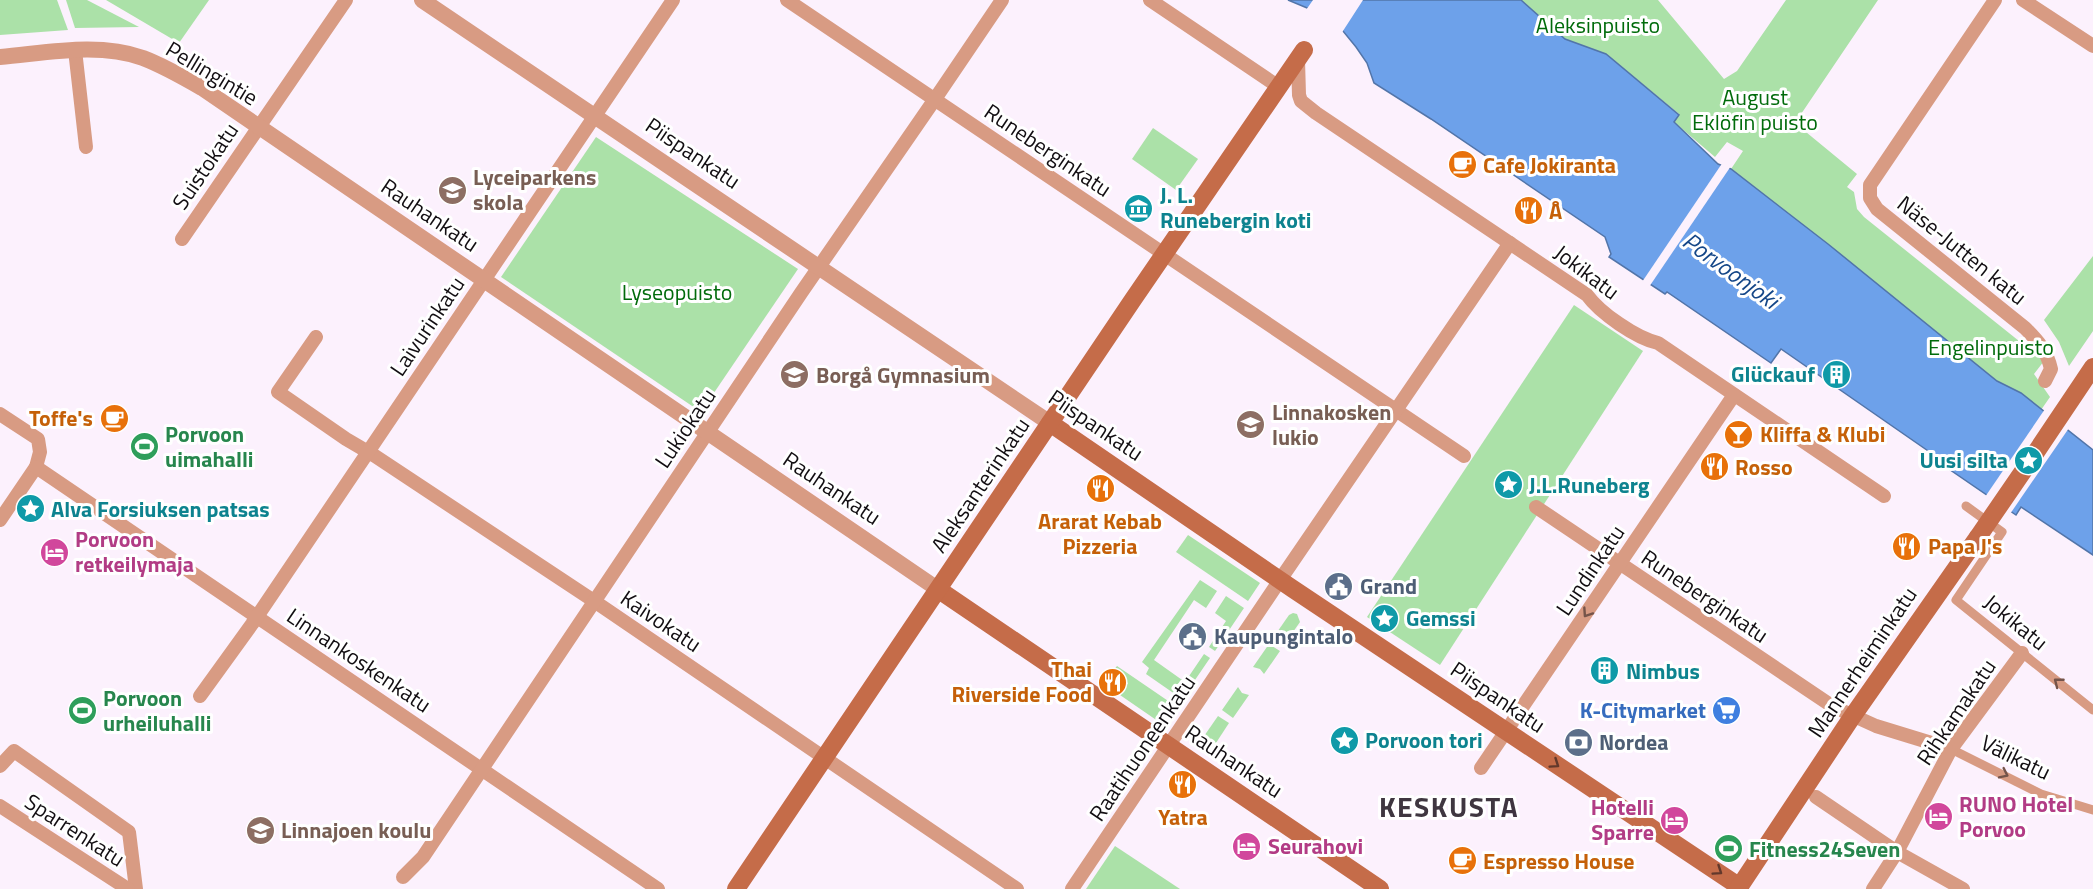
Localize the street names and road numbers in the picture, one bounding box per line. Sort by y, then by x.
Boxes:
street label: Pellingintie [159,32,265,114]
street label: Runeberginkatu [978,95,1118,205]
street label: Piispankatu [639,109,747,197]
street label: Suistokatu [163,116,247,216]
street label: Rauhankatu [374,170,486,260]
street label: Näse-Jutten katu [1890,187,2034,313]
street label: Jokikatu [1547,236,1627,308]
street label: Laivurinkatu [381,269,473,383]
street label: Lukiokatu [646,381,724,475]
street label: Piispankatu [1042,381,1150,469]
street label: Aleksanterinkatu [922,410,1038,560]
street label: Rauhankatu [776,443,888,533]
street label: Lundinkatu [1547,518,1633,622]
street label: Runeberginkatu [1635,541,1775,651]
street label: Mannerheiminkatu [1799,580,1925,744]
street label: Kaivokatu [614,581,708,661]
street label: Jokikatu [1976,585,2056,659]
street label: Linnankoskenkatu [280,599,438,721]
street label: Rihkamakatu [1908,652,2004,772]
street label: Piispankatu [1444,653,1552,741]
street label: Raatihuoneenkatu [1080,668,1204,828]
street label: Rauhankatu [1178,716,1290,806]
street label: Välikatu [1975,725,2057,789]
street label: Sparrenkatu [18,785,132,875]

